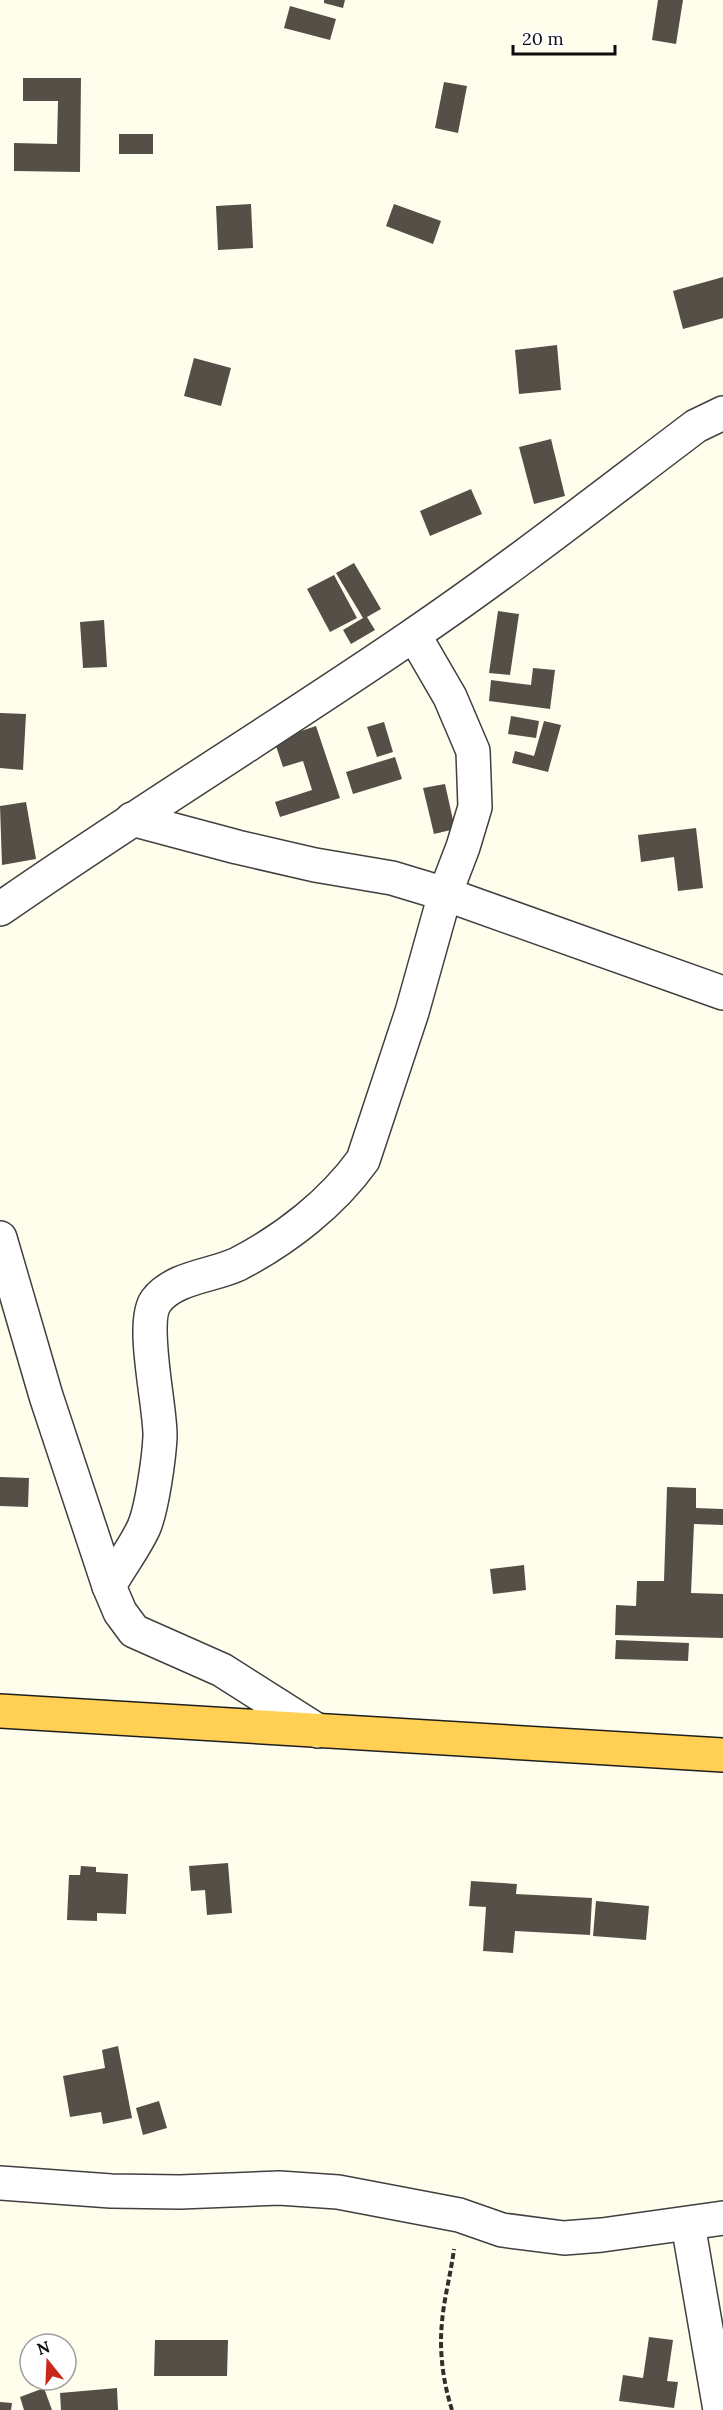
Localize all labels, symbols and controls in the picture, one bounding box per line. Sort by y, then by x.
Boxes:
scale bar [513,18,615,56]
text: 20 m [522,27,564,50]
north arrow [18,2332,78,2392]
text: N [34,2336,52,2359]

